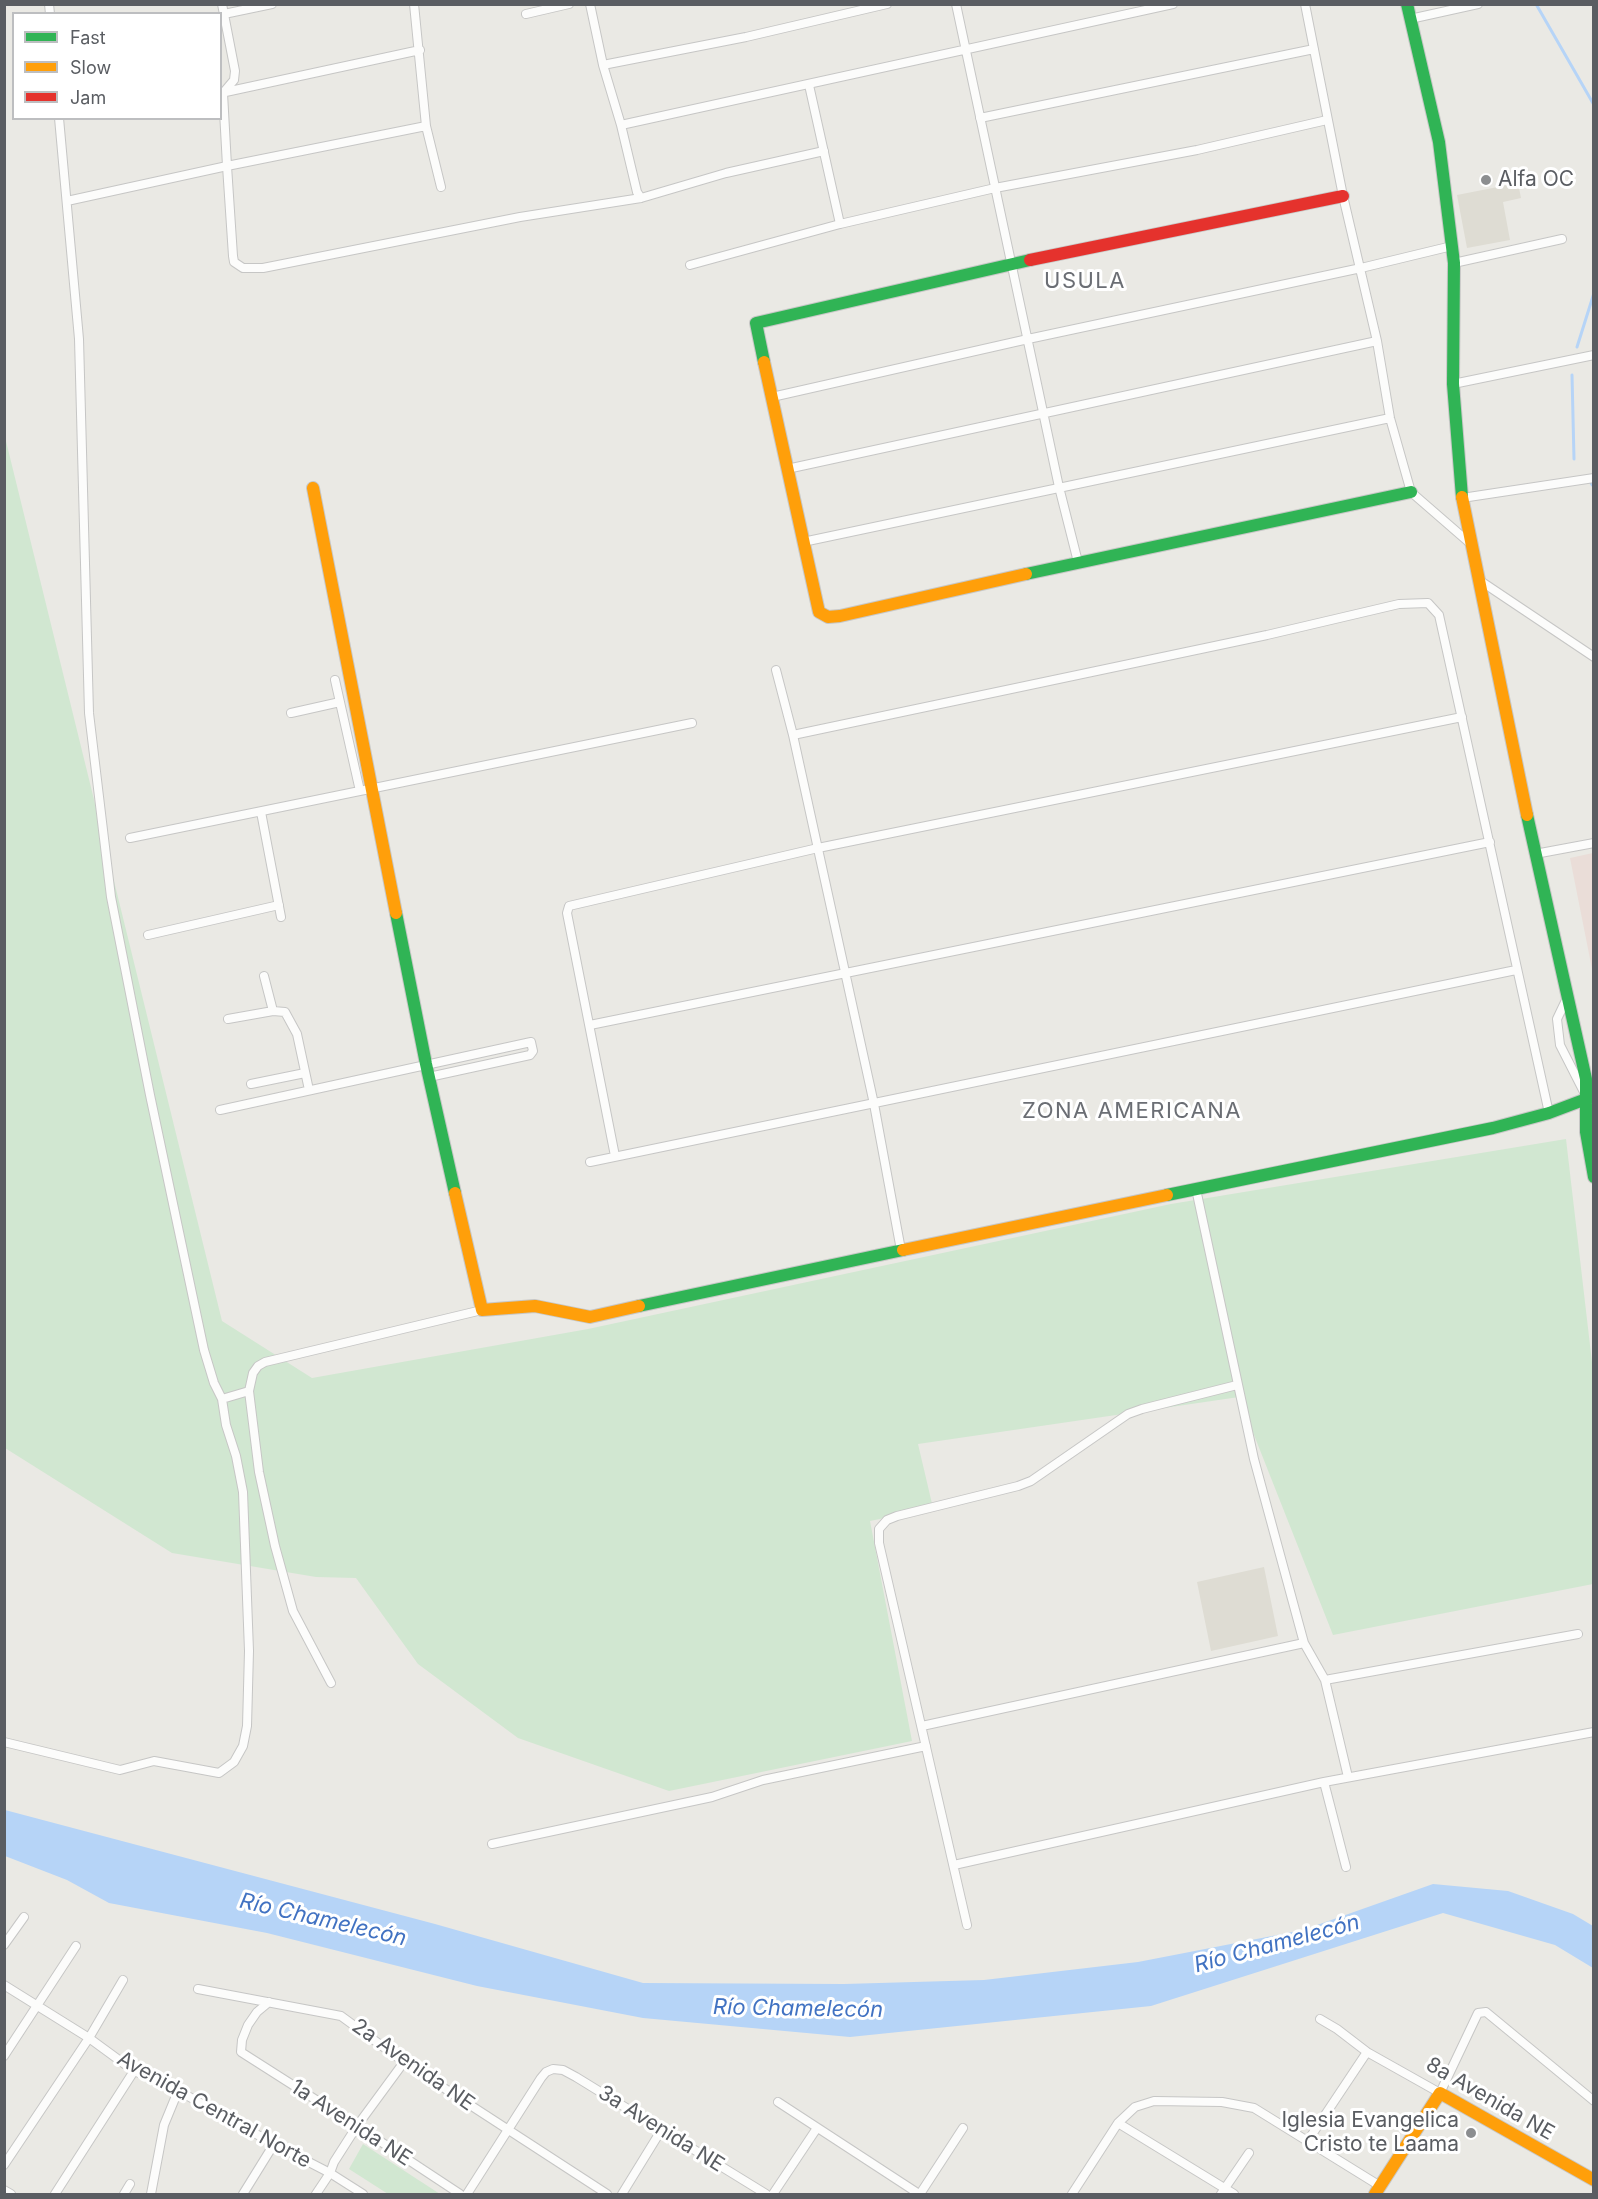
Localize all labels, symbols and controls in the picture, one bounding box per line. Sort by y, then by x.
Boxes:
legend [12,12,222,120]
text: Fast [70,27,106,48]
text: Slow [70,57,111,78]
text: Jam [70,87,106,108]
place label: Alfa OC [1498,167,1574,193]
marker: Alfa OC [1479,173,1493,187]
district label: USULA [1044,268,1126,294]
district label: ZONA AMERICANA [1022,1098,1242,1124]
water label: Río Chamelecón [237,1888,409,1952]
water label: Río Chamelecón [1191,1909,1363,1979]
water label: Río Chamelecón [713,1994,883,2024]
street label: 2a Avenida NE [347,2013,479,2117]
street label: Avenida Central Norte [113,2046,315,2174]
street label: 8a Avenida NE [1421,2052,1559,2146]
street label: 1a Avenida NE [286,2074,416,2172]
street label: 3a Avenida NE [593,2080,729,2178]
place label: Iglesia Evangelica Cristo te Laama [1281,2108,1459,2158]
marker: Iglesia Evangelica Cristo te Laama [1464,2126,1478,2140]

